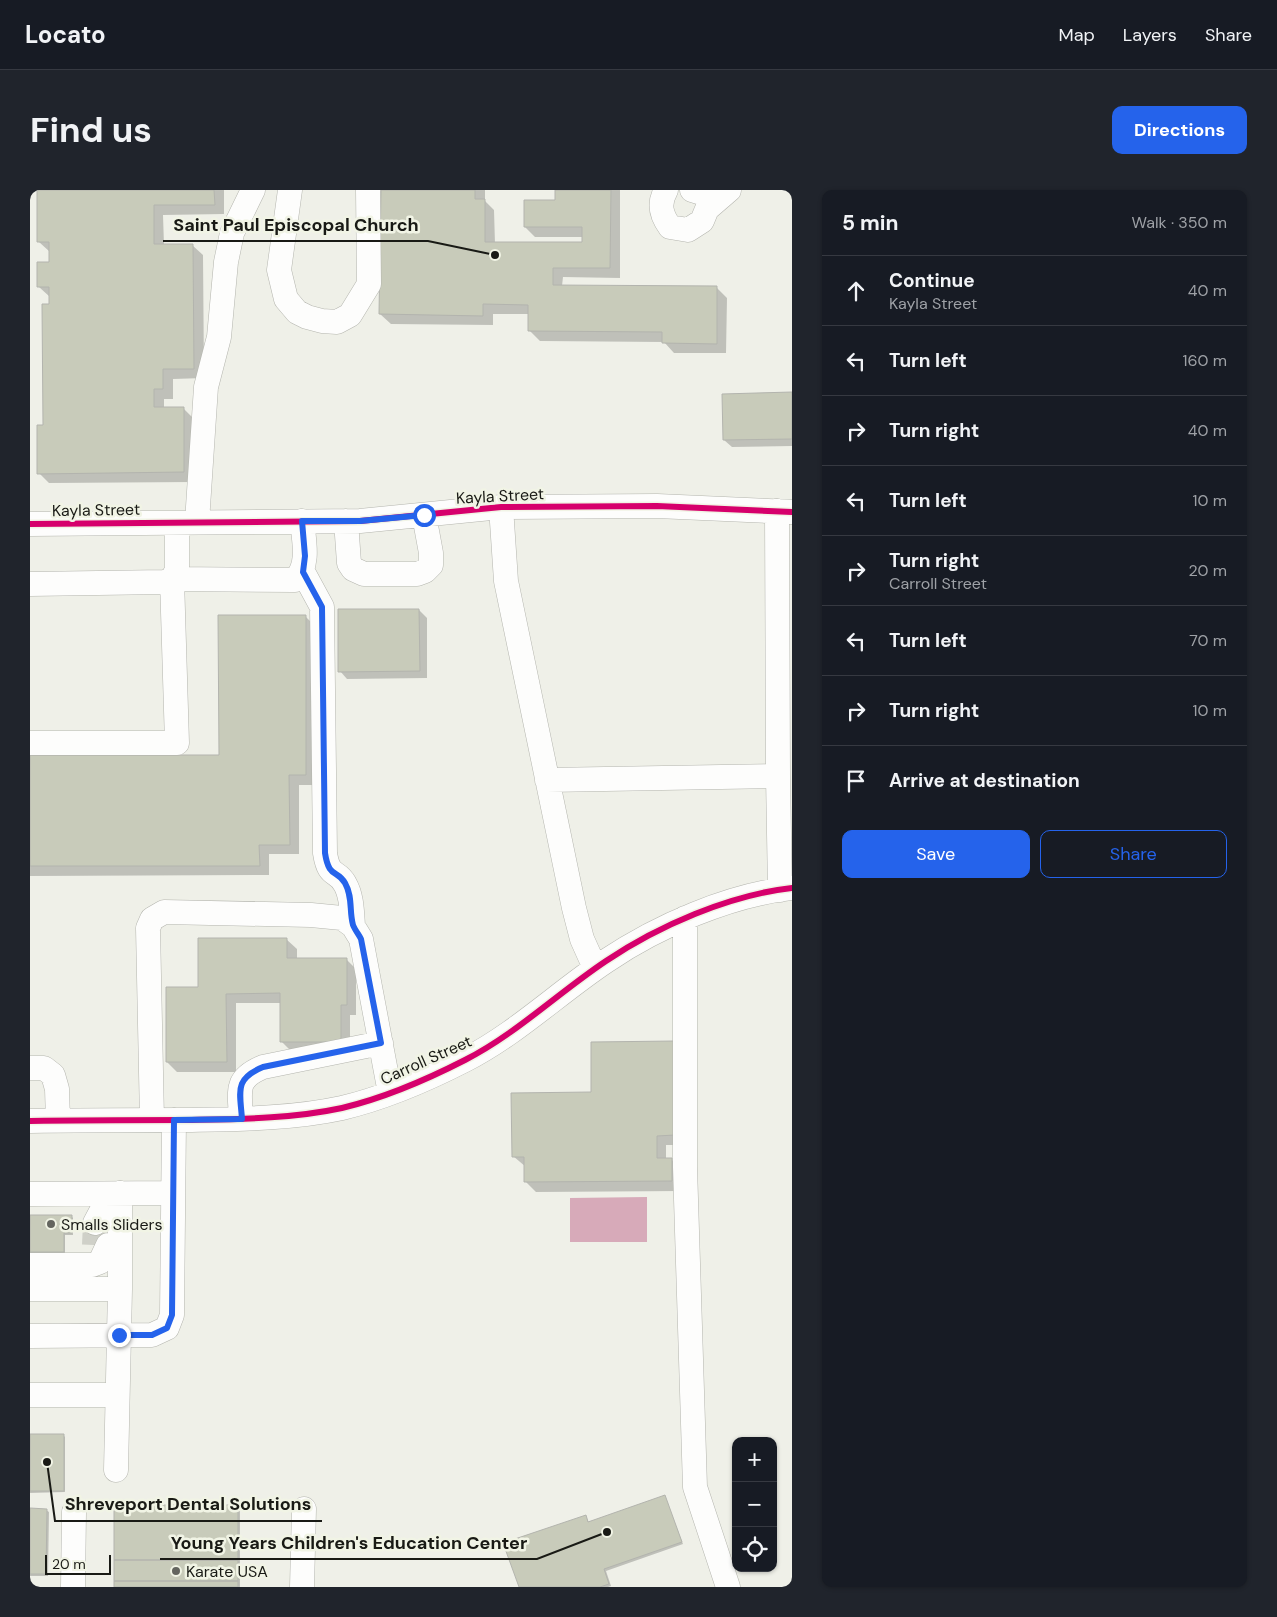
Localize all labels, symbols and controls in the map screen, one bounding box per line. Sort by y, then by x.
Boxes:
text: Locato [25,19,106,50]
text: Map [1059,23,1095,47]
text: Layers [1123,23,1177,47]
text: Share [1205,23,1252,47]
button: Directions [1112,106,1247,154]
text: Find us [30,107,152,153]
callout: Saint Paul Episcopal Church [163,208,428,241]
text: 5 min [842,209,898,237]
text: Walk · 350 m [1132,212,1227,233]
text: Saint Paul Episcopal Church [173,213,419,237]
text: Continue [889,268,975,293]
icon: ahead [842,277,870,305]
text: 40 m [1188,280,1227,301]
text: Kayla Street [889,293,977,314]
icon: left [842,347,870,375]
text: Turn left [889,348,967,373]
text: 160 m [1183,350,1227,371]
icon: right [842,417,870,445]
text: Turn right [889,418,979,443]
text: 40 m [1188,420,1227,441]
street label: Kayla Street [455,483,545,509]
icon: left [842,487,870,515]
text: Turn left [889,488,967,513]
text: 10 m [1193,490,1227,511]
street label: Kayla Street [52,499,140,521]
route start [413,504,436,527]
text: Turn right [889,548,979,573]
icon: right [842,557,870,585]
text: 20 m [1188,560,1227,581]
text: Carroll Street [889,573,987,594]
icon: left [842,627,870,655]
text: Turn left [889,628,967,653]
text: 70 m [1189,630,1227,651]
icon: right [842,697,870,725]
text: Turn right [889,698,979,723]
text: 10 m [1193,700,1227,721]
icon: arrive [842,767,870,795]
text: Arrive at destination [889,768,1080,793]
button: Save [842,830,1030,878]
button: Share [1040,830,1227,878]
street label: Carroll Street [377,1030,475,1090]
place label: Smalls Sliders [61,1214,162,1235]
marker: Smalls Sliders [45,1218,57,1230]
route end [108,1324,131,1347]
map controls [732,1437,777,1572]
button: + [732,1437,777,1482]
button: − [732,1482,777,1527]
callout: Shreveport Dental Solutions [55,1488,322,1521]
text: Shreveport Dental Solutions [65,1492,311,1516]
callout: Young Years Children's Education Center [160,1526,537,1559]
button: locate [732,1527,777,1572]
text: Young Years Children's Education Center [171,1531,527,1555]
scale bar [45,1552,111,1575]
text: 20 m [52,1555,86,1573]
place label: Karate USA [186,1561,268,1582]
marker: Karate USA [170,1565,182,1577]

